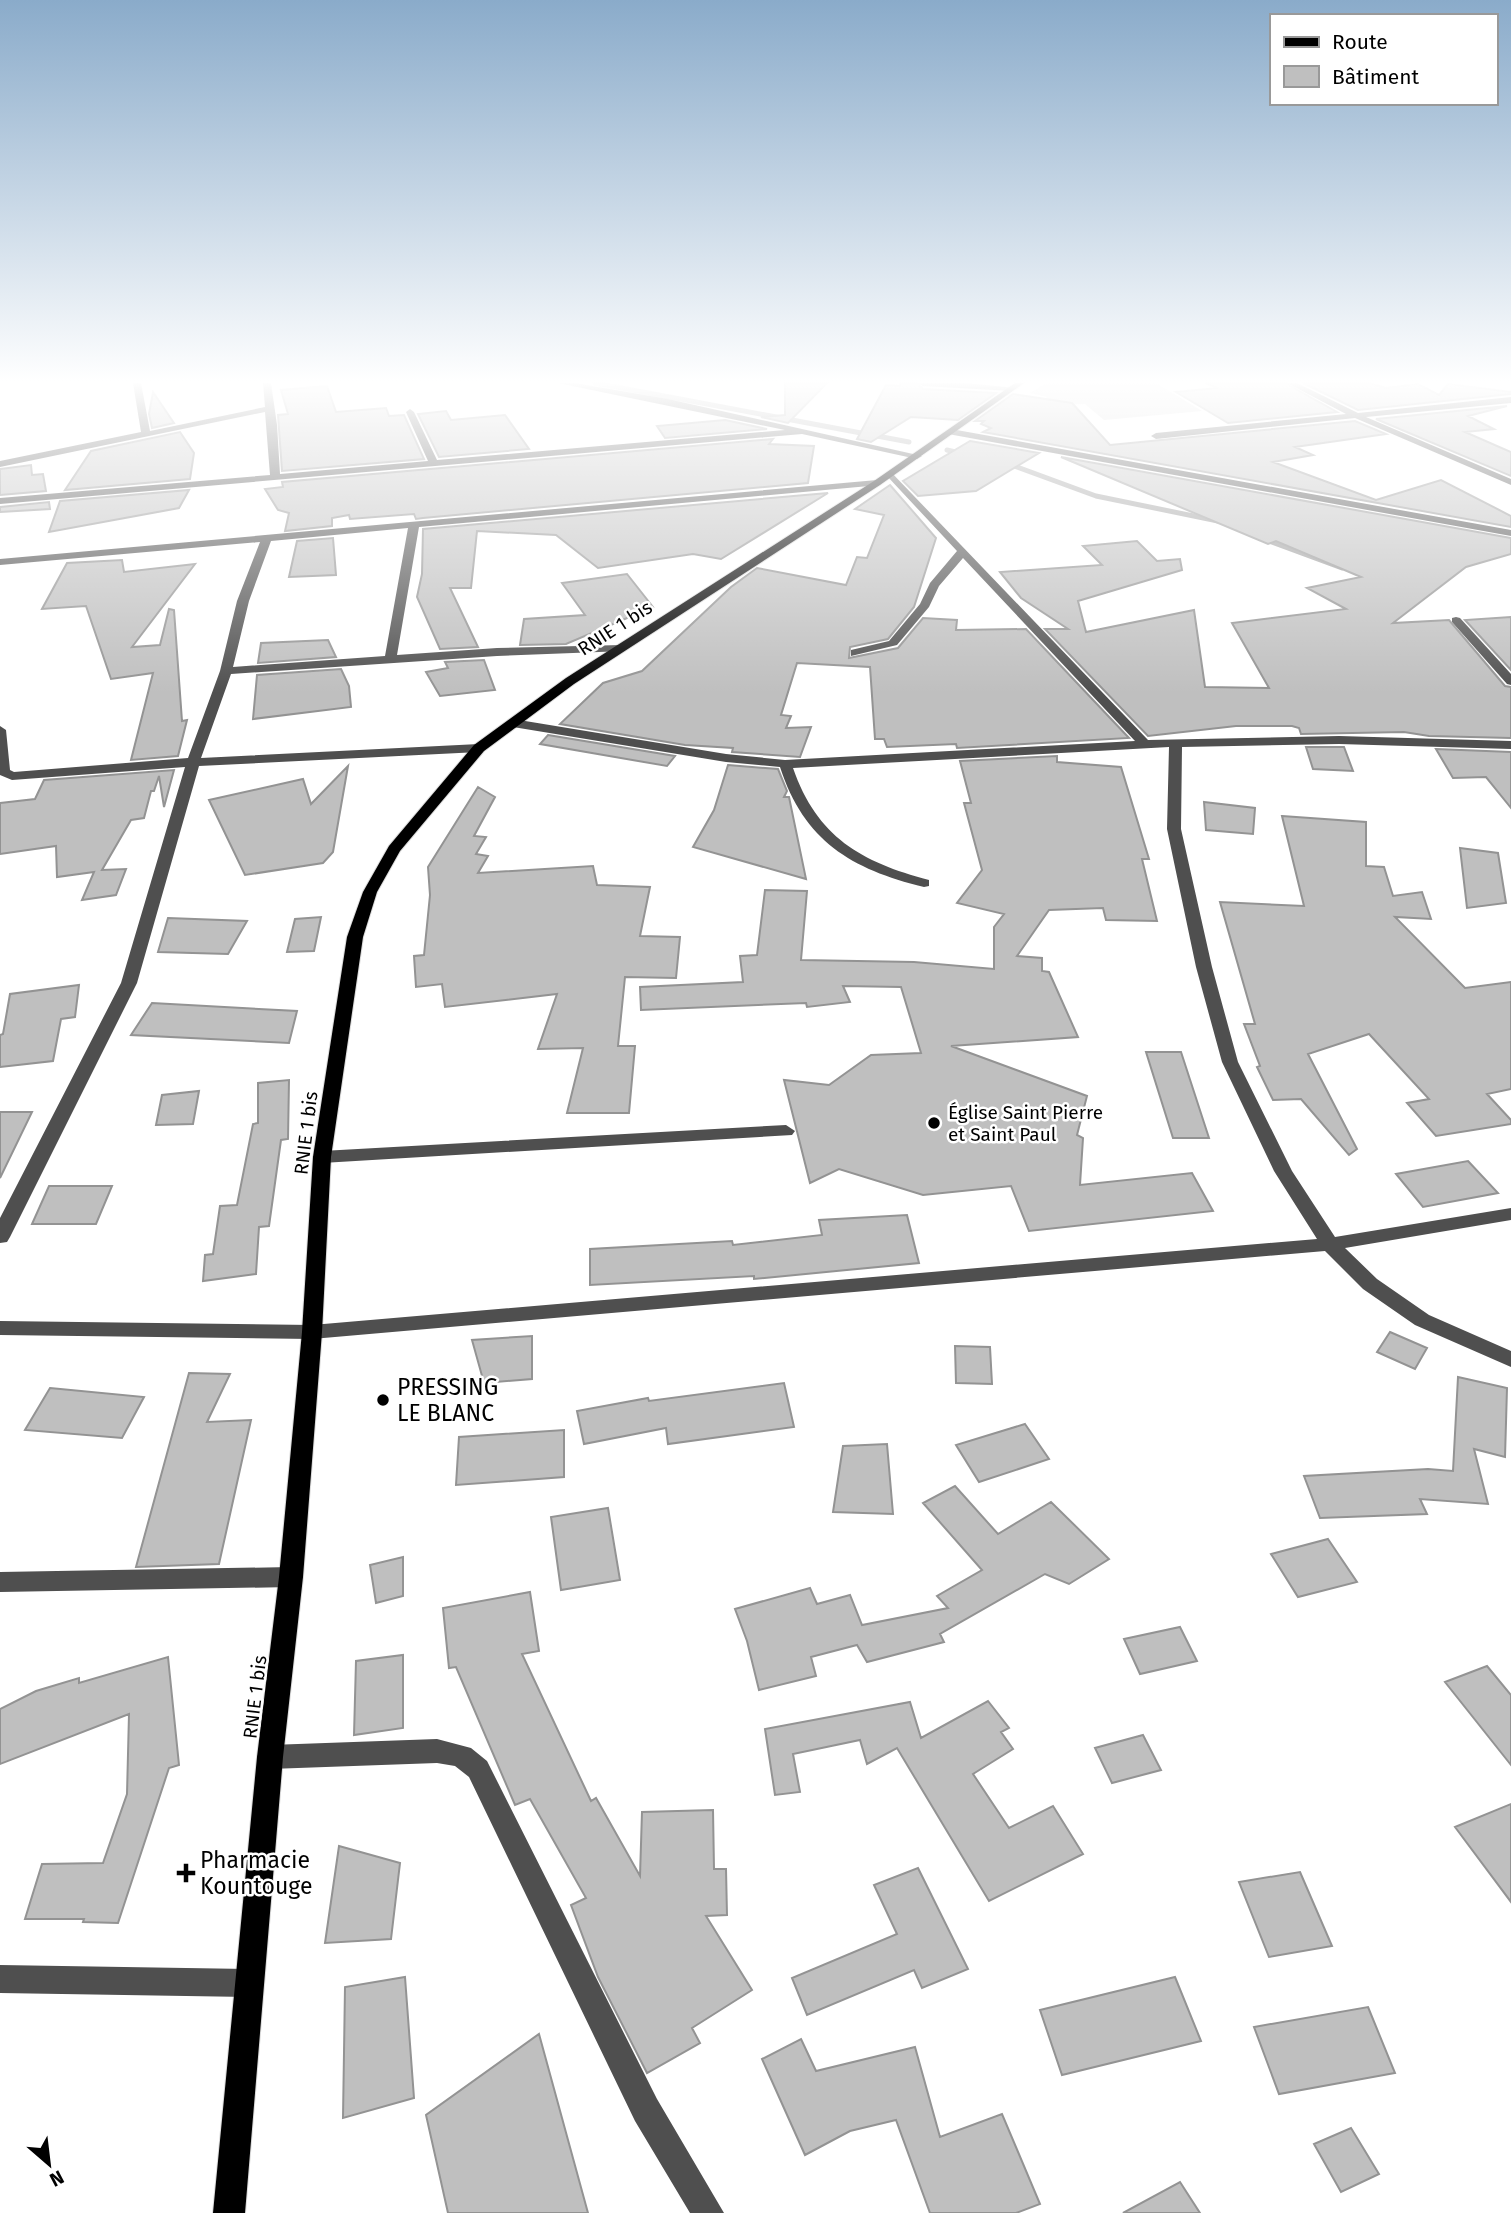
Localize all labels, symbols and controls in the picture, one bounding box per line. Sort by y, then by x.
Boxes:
legend [1270,14,1497,105]
text: Route [1332,29,1388,55]
text: Bâtiment [1332,64,1419,90]
street label: RNIE 1 bis [573,595,657,661]
street label: RNIE 1 bis [289,1090,323,1176]
place label: Église Saint Pierre et Saint Paul [948,1101,1103,1146]
marker: Église Saint Pierre et Saint Paul [926,1115,942,1131]
place label: PRESSING LE BLANC [397,1373,498,1427]
marker: PRESSING LE BLANC [375,1392,391,1408]
street label: RNIE 1 bis [238,1654,272,1740]
place label: Pharmacie Kountouge [200,1846,312,1900]
marker: Pharmacie Kountouge [178,1865,194,1881]
north arrow [14,2129,84,2199]
text: N [46,2165,68,2192]

